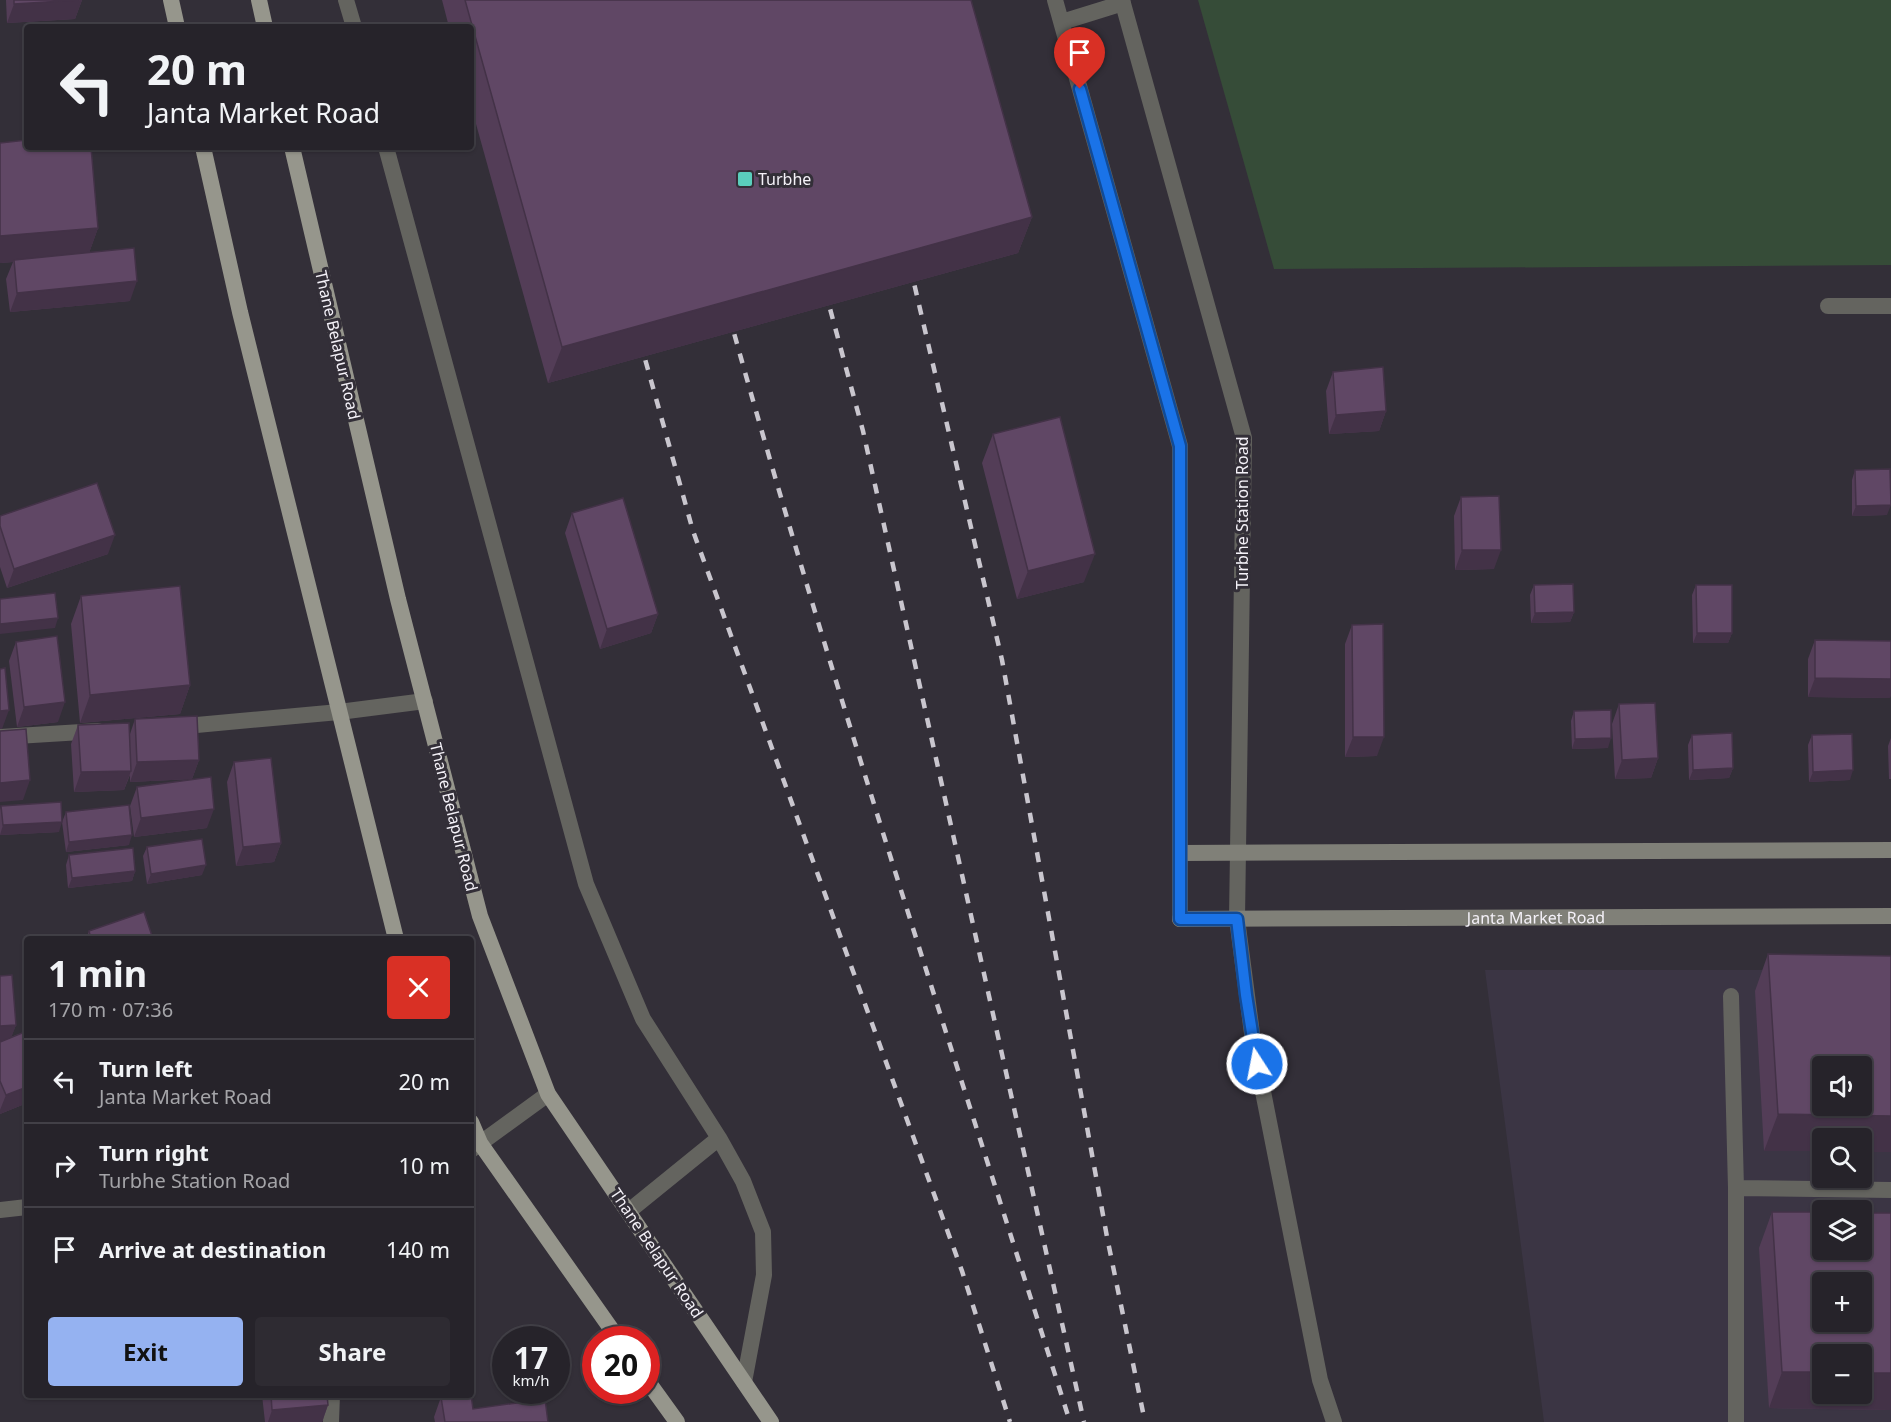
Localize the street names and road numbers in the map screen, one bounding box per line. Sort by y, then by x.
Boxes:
street label: Thane Belapur Road [310,268,366,422]
street label: Turbhe Station Road [1231,436,1253,590]
street label: Thane Belapur Road [425,740,483,894]
street label: Janta Market Road [1465,906,1605,929]
street label: Thane Belapur Road [605,1184,709,1322]

